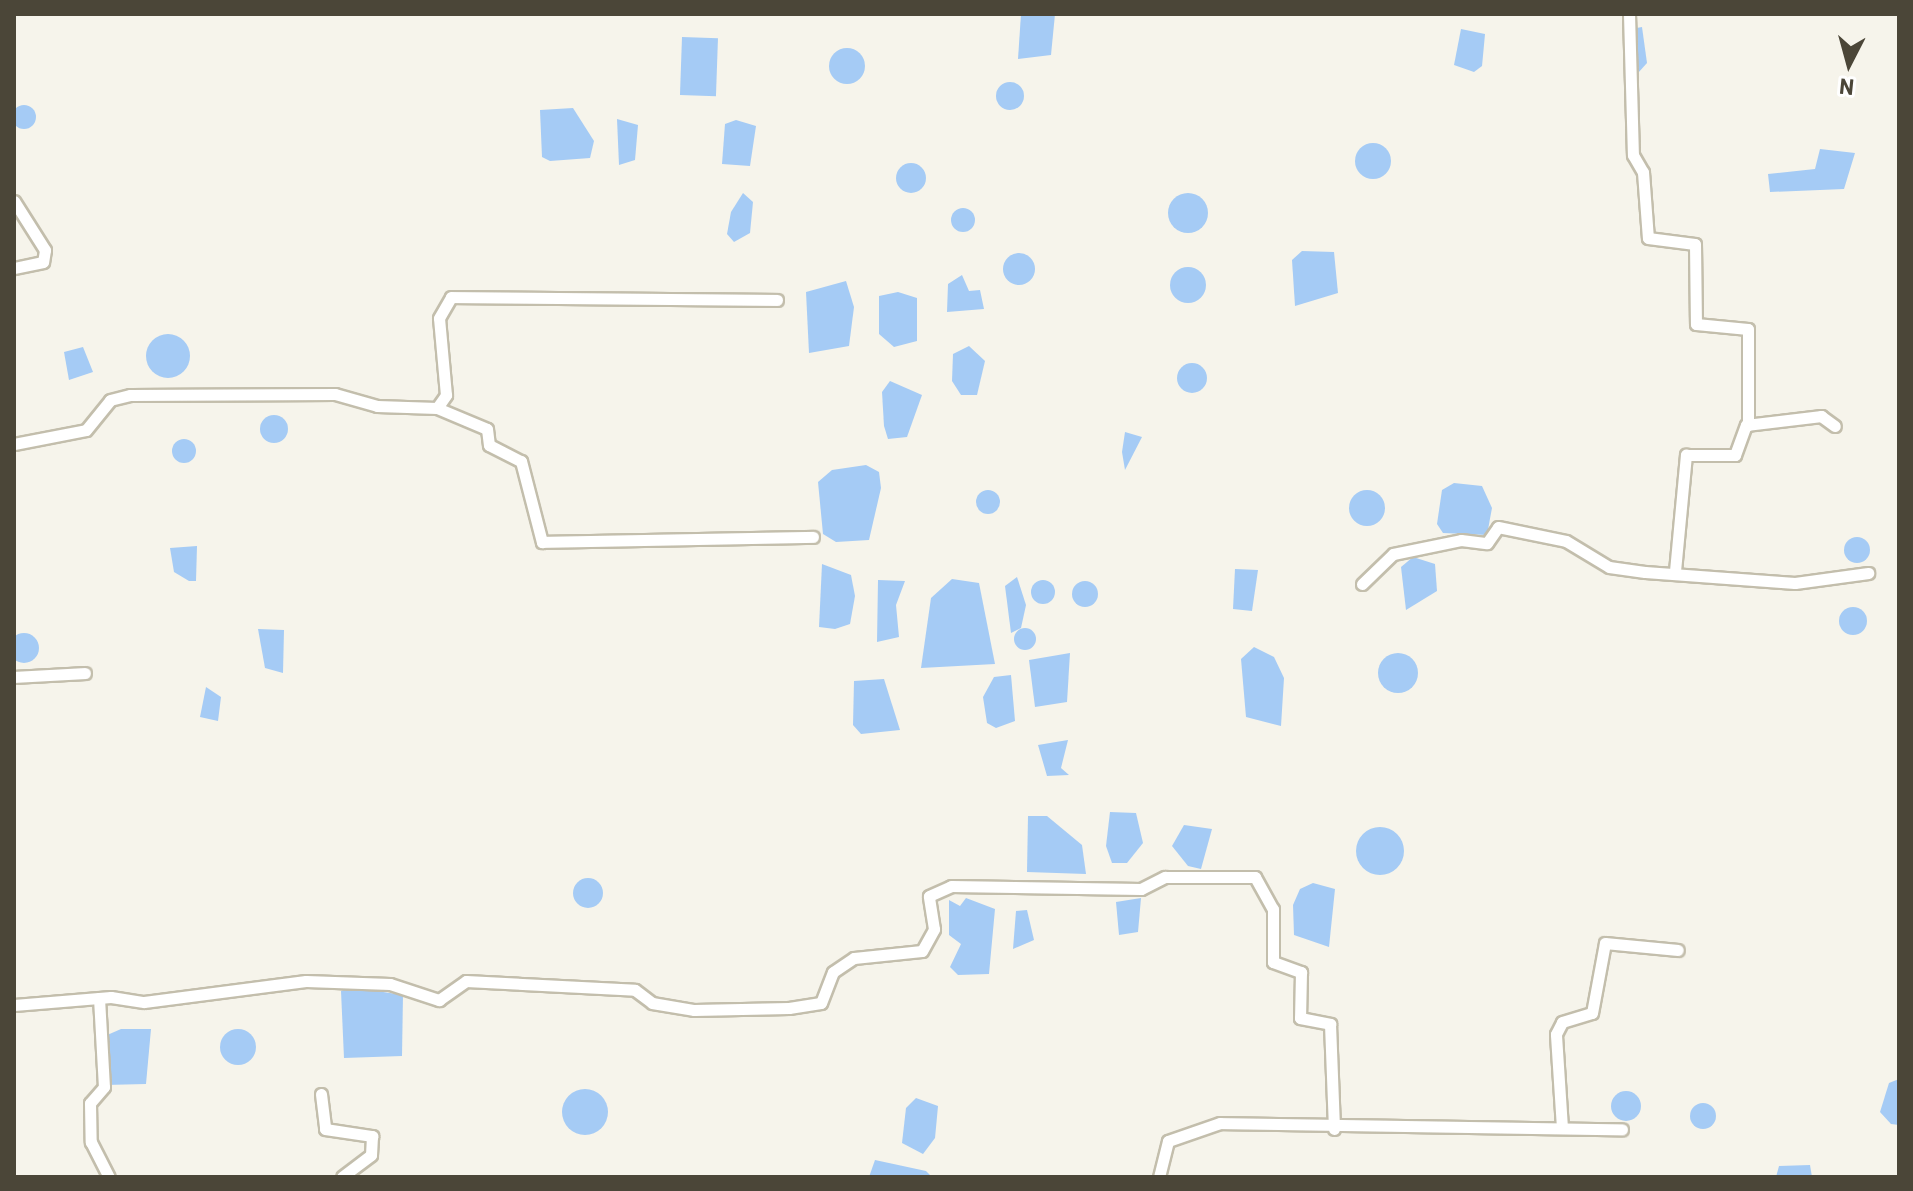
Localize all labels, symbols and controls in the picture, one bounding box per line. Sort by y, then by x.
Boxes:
north arrow [1809,24,1889,104]
text: N [1838,74,1855,102]

